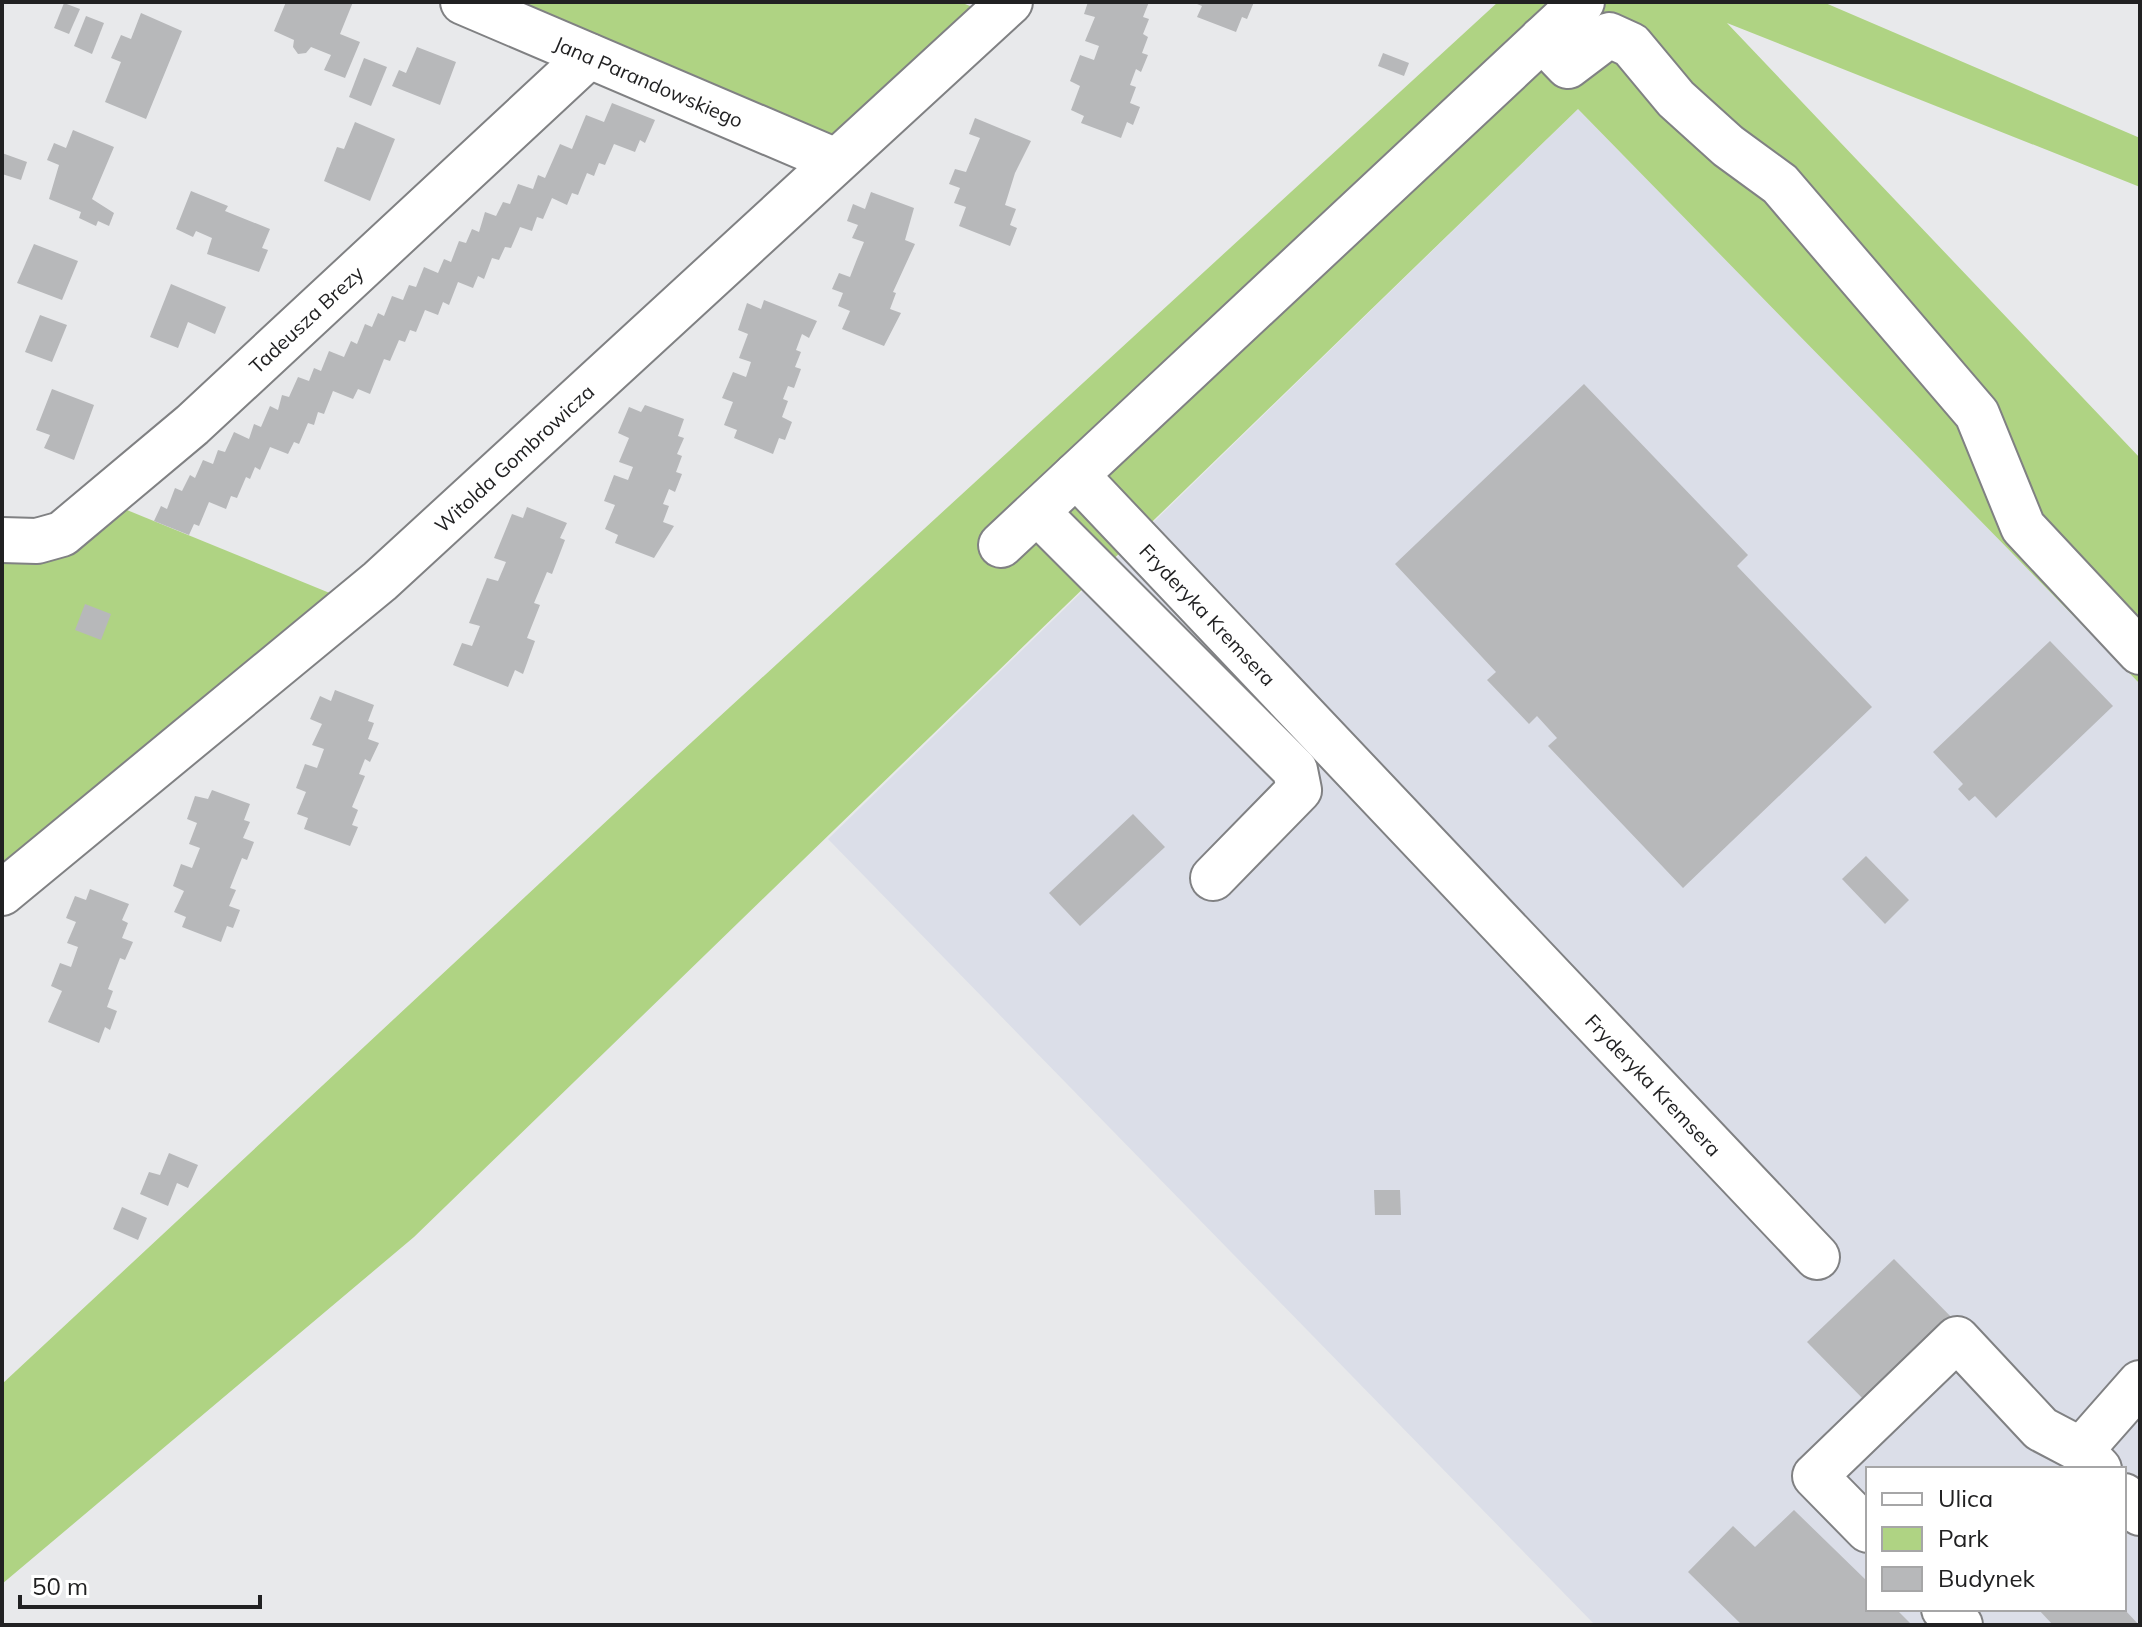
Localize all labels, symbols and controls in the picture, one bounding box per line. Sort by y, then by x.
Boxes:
street label: Jana Parandowskiego [551,30,747,132]
street label: Tadeusza Brezy [244,260,368,378]
street label: Witolda Gombrowicza [429,378,599,537]
street label: Fryderyka Kremsera [1135,538,1281,691]
street label: Fryderyka Kremsera [1581,1008,1727,1161]
legend [1866,1467,2126,1611]
text: Ulica [1938,1483,1993,1513]
text: Park [1938,1523,1989,1553]
scale bar [20,1559,260,1609]
text: Budynek [1938,1563,2035,1593]
text: 50 m [32,1571,88,1601]

